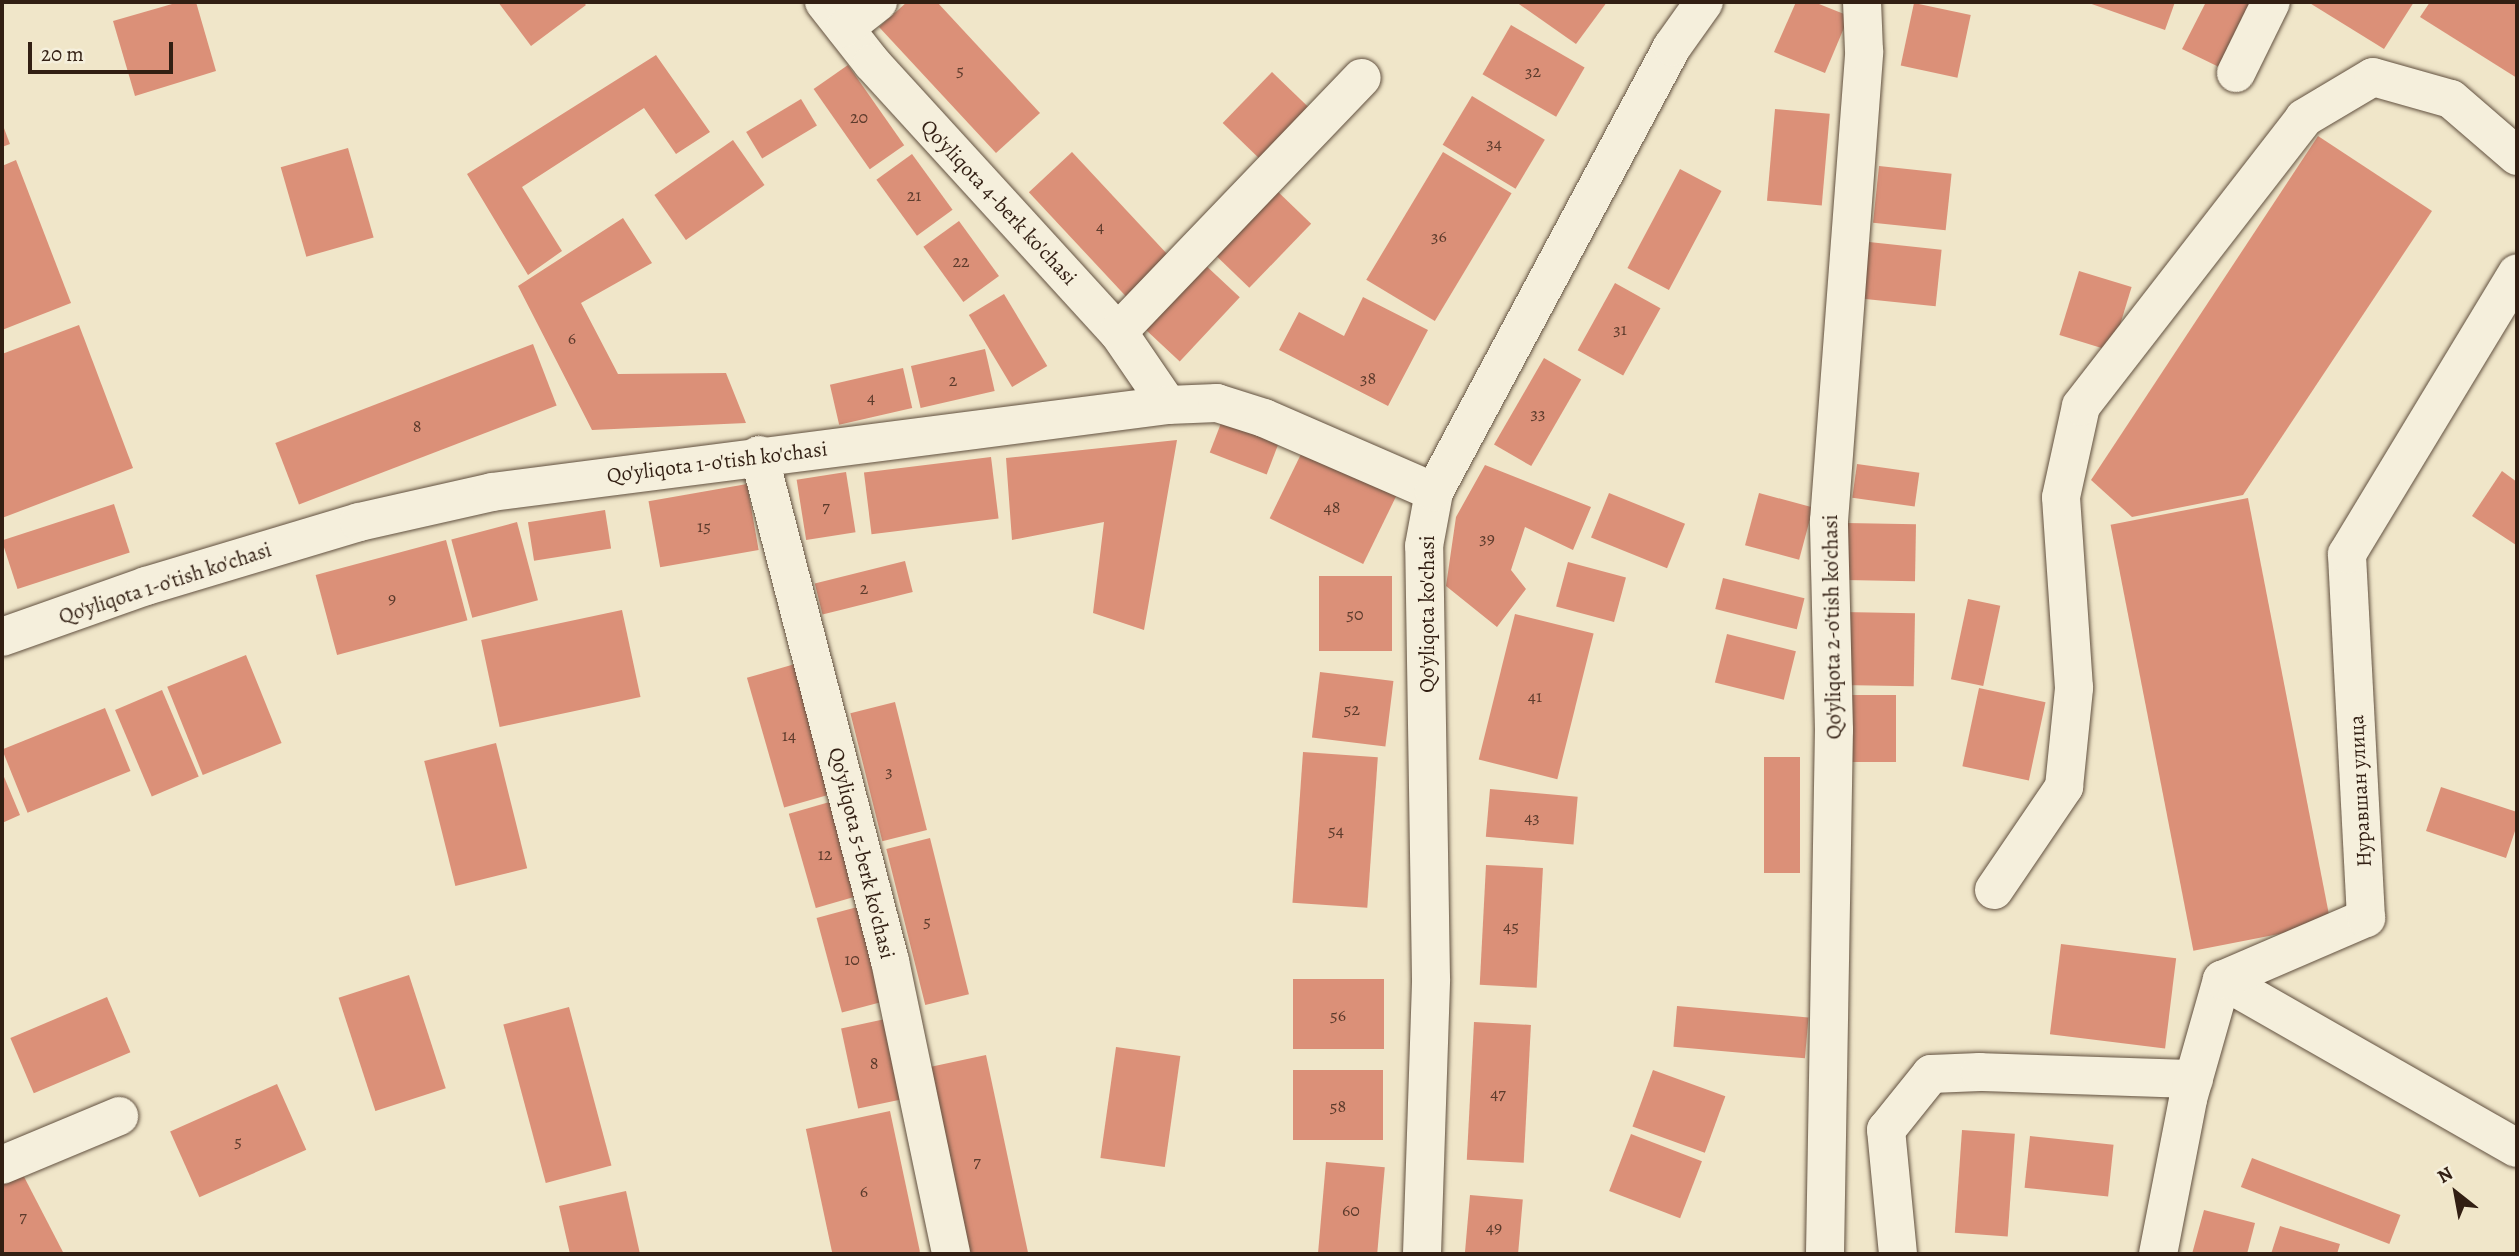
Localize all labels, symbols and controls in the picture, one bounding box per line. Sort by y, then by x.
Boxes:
scale bar [32,28,177,72]
text: 20 m [41,40,84,68]
house number: 5 [956,59,964,81]
house number: 32 [1525,60,1541,82]
house number: 20 [850,106,868,128]
street label: Qo'yliqota 4-berk ko'chasi [916,114,1082,290]
house number: 34 [1486,132,1502,154]
house number: 21 [907,184,921,206]
house number: 4 [1096,215,1104,237]
house number: 36 [1431,225,1447,247]
house number: 22 [952,250,970,272]
house number: 31 [1613,318,1627,340]
house number: 6 [568,327,576,349]
house number: 38 [1360,367,1376,389]
house number: 2 [949,369,957,391]
house number: 4 [867,386,875,408]
house number: 33 [1531,402,1545,424]
house number: 8 [413,415,421,437]
street label: Qo'yliqota 1-o'tish ko'chasi [605,436,829,488]
house number: 7 [822,495,830,517]
house number: 48 [1324,496,1340,518]
street label: Qo'yliqota 2-o'tish ko'chasi [1817,514,1847,740]
house number: 15 [697,515,711,537]
house number: 39 [1479,527,1495,549]
street label: Qo'yliqota ko'chasi [1414,535,1440,693]
street label: Qo'yliqota 1-o'tish ko'chasi [56,537,274,629]
house number: 2 [860,577,868,599]
house number: 9 [388,587,396,609]
house number: 50 [1346,603,1364,625]
house number: 41 [1528,685,1542,707]
house number: 52 [1344,698,1360,720]
street label: Нуравшан улица [2343,714,2377,868]
house number: 14 [782,724,796,746]
street label: Qo'yliqota 5-berk ko'chasi [824,745,900,961]
house number: 3 [885,760,893,782]
house number: 43 [1524,806,1540,828]
house number: 54 [1328,819,1344,841]
house number: 12 [818,843,832,865]
house number: 5 [923,910,931,932]
house number: 45 [1503,915,1519,937]
house number: 10 [844,948,860,970]
house number: 56 [1330,1004,1346,1026]
house number: 8 [870,1052,878,1074]
house number: 47 [1490,1082,1506,1104]
house number: 58 [1330,1095,1346,1117]
house number: 5 [234,1130,242,1152]
house number: 7 [973,1150,981,1172]
north arrow [2421,1158,2491,1228]
text: N [2433,1160,2458,1190]
house number: 6 [860,1180,868,1202]
house number: 60 [1342,1199,1360,1221]
house number: 7 [19,1205,27,1227]
house number: 49 [1486,1216,1502,1238]

